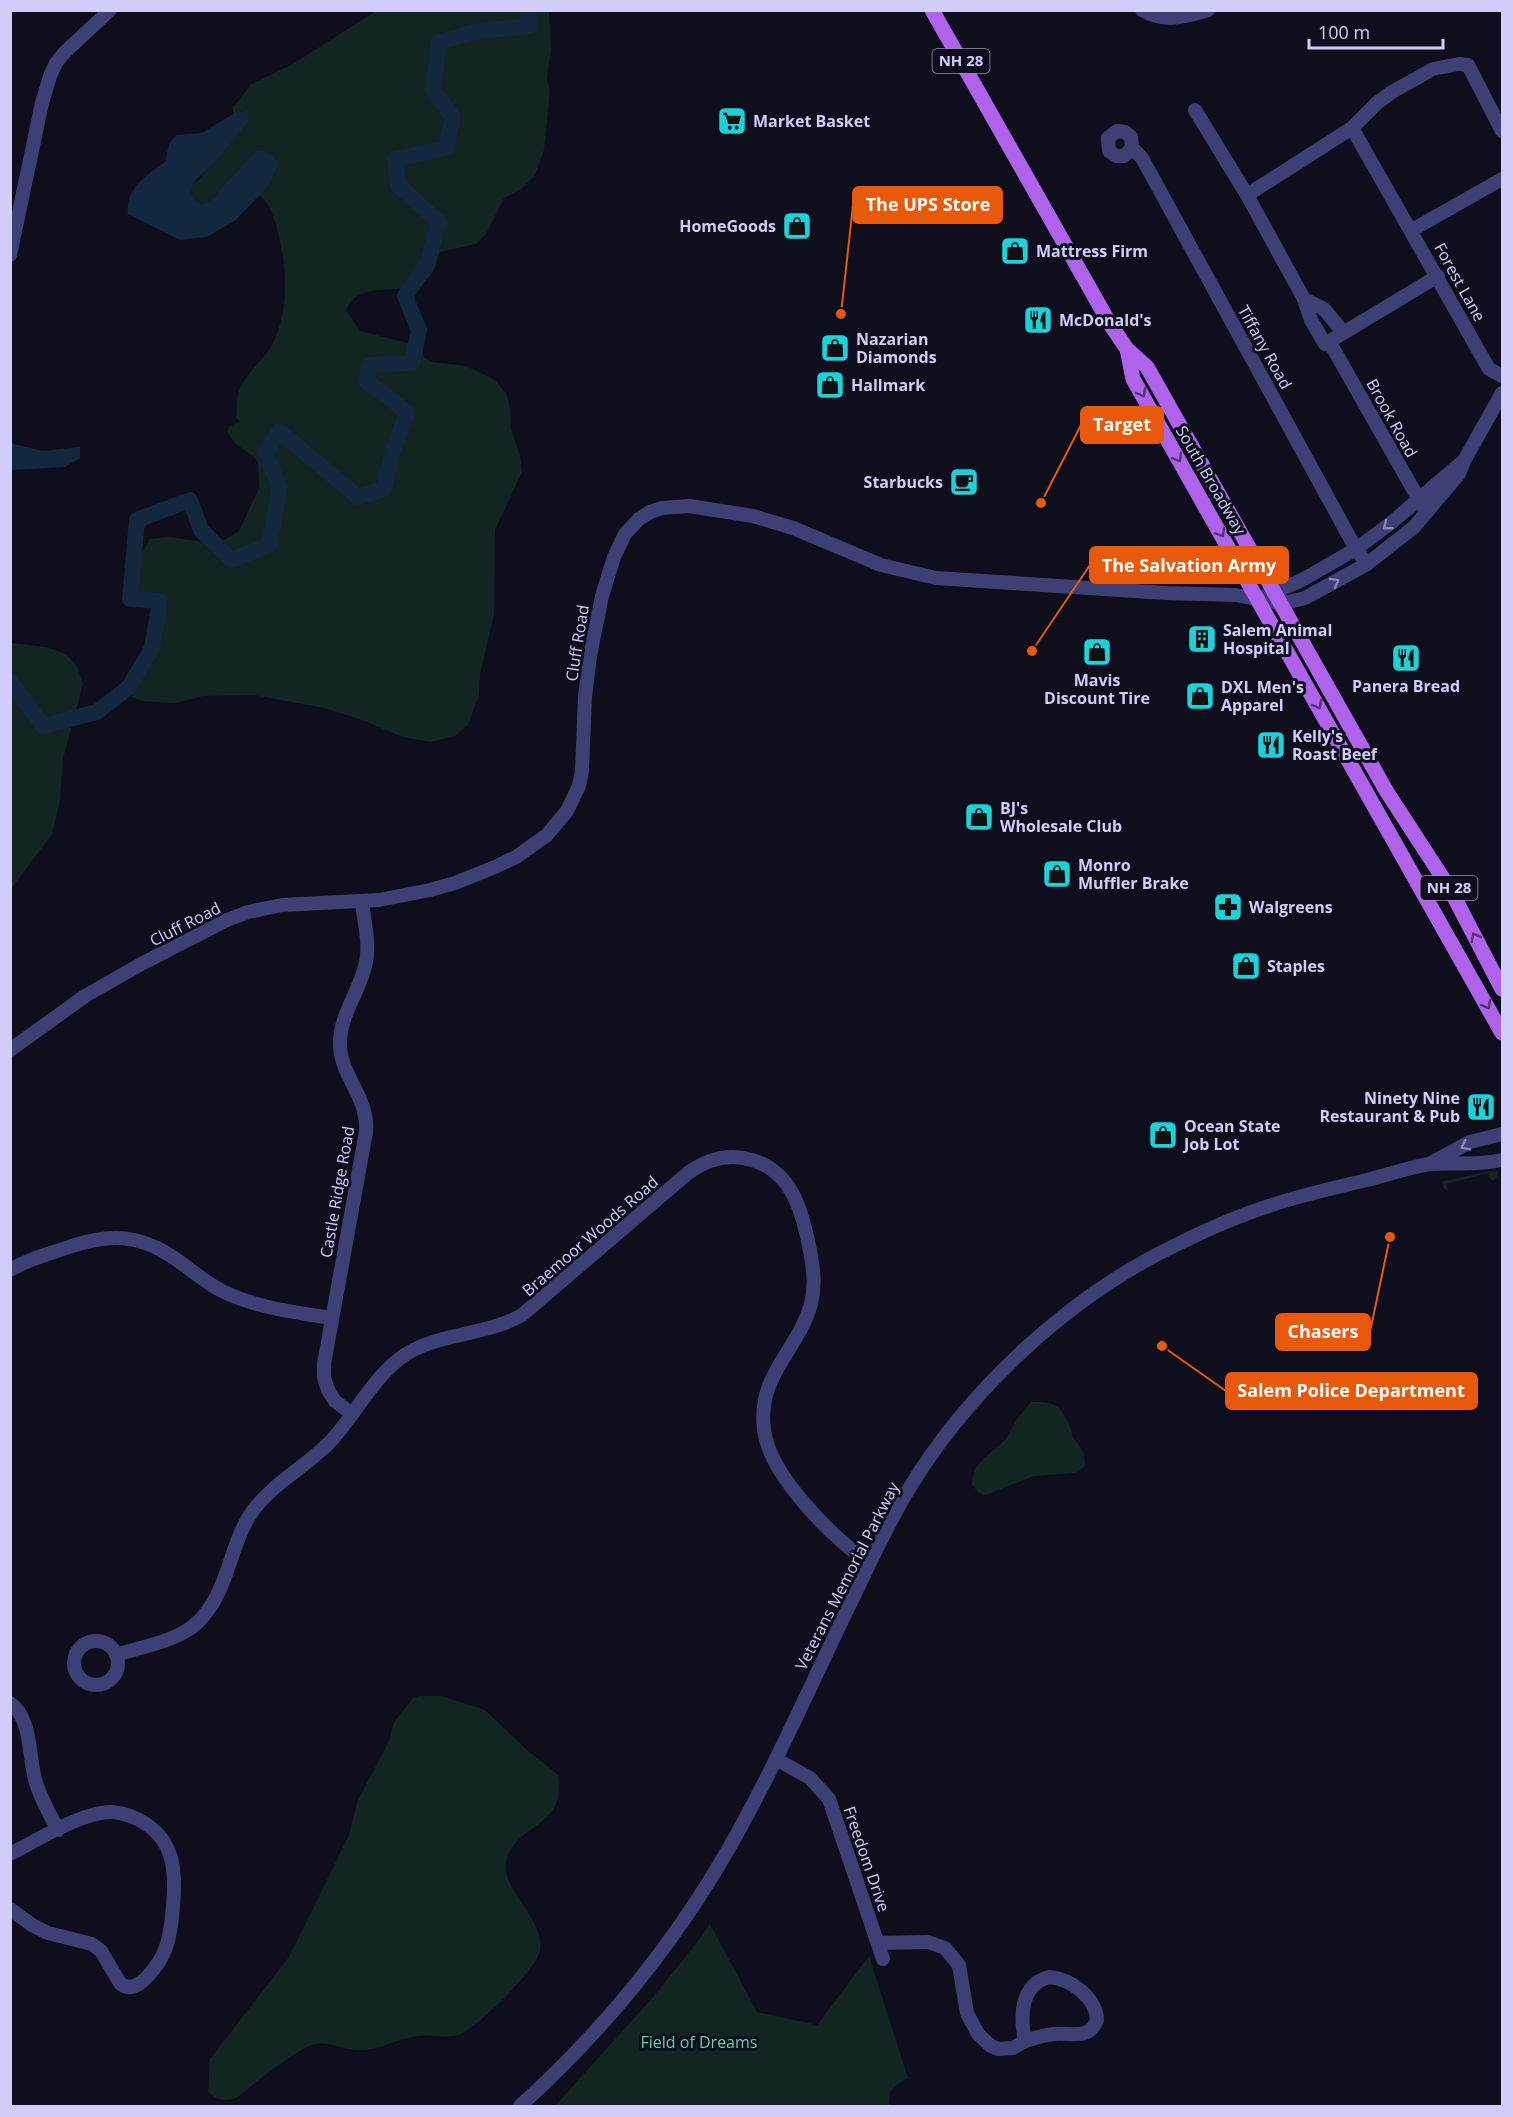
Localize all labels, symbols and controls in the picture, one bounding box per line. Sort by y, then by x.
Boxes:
scale bar [1309,12,1442,50]
text: 100 m [1318,20,1370,44]
road number: NH 28 [932,49,990,73]
supermarket icon: Market Basket [716,105,748,137]
place label: Market Basket [753,110,870,132]
callout: The UPS Store [853,187,1002,223]
text: The UPS Store [866,192,990,216]
shop icon: HomeGoods [781,210,813,242]
place label: HomeGoods [679,215,776,237]
shop icon: Mattress Firm [999,235,1031,267]
street label: Forest Lane [1429,239,1491,325]
place label: Mattress Firm [1036,240,1148,262]
street label: Tiffany Road [1233,301,1297,393]
restaurant icon: McDonald's [1022,304,1054,336]
place label: McDonald's [1059,309,1152,331]
place label: Nazarian Diamonds [856,328,937,368]
shop icon: Nazarian Diamonds [819,332,851,364]
shop icon: Hallmark [814,369,846,401]
place label: Hallmark [851,374,925,396]
street label: Brook Road [1361,375,1423,461]
one-way arrow [1134,387,1146,397]
callout: Target [1081,407,1163,443]
text: Target [1093,412,1151,436]
street label: South Broadway [1171,422,1252,539]
one-way arrow [1171,452,1183,462]
cafe icon: Starbucks [948,466,980,498]
place label: Starbucks [864,471,943,493]
one-way arrow [1383,518,1394,529]
one-way arrow [1214,527,1225,537]
callout: The Salvation Army [1090,547,1288,583]
text: The Salvation Army [1102,553,1277,577]
one-way arrow [1328,578,1339,589]
street label: Cluff Road [560,603,594,683]
place label: Salem Animal Hospital [1223,619,1332,659]
building icon: Salem Animal Hospital [1186,623,1218,655]
shop icon: Mavis Discount Tire [1081,636,1113,668]
restaurant icon: Panera Bread [1390,642,1422,674]
place label: Mavis Discount Tire [1044,669,1150,709]
place label: Panera Bread [1352,675,1460,697]
place label: DXL Men's Apparel [1221,676,1304,716]
shop icon: DXL Men's Apparel [1184,680,1216,712]
one-way arrow [1311,699,1322,710]
place label: Kelly's Roast Beef [1292,725,1378,765]
restaurant icon: Kelly's Roast Beef [1255,729,1287,761]
place label: BJ's Wholesale Club [1000,797,1122,837]
shop icon: BJ's Wholesale Club [963,801,995,833]
place label: Monro Muffler Brake [1078,854,1189,894]
shop icon: Monro Muffler Brake [1041,858,1073,890]
road number: NH 28 [1420,876,1478,900]
pharmacy icon: Walgreens [1212,891,1244,923]
place label: Walgreens [1249,896,1333,918]
street label: Cluff Road [146,897,224,951]
one-way arrow [1471,933,1482,944]
shop icon: Staples [1230,950,1262,982]
place label: Staples [1267,955,1325,977]
one-way arrow [1480,999,1491,1009]
place label: Ninety Nine Restaurant & Pub [1320,1087,1460,1127]
restaurant icon: Ninety Nine Restaurant & Pub [1465,1091,1497,1123]
place label: Ocean State Job Lot [1182,1115,1281,1155]
shop icon: Ocean State Job Lot [1147,1119,1179,1151]
street label: Castle Ridge Road [315,1125,359,1259]
one-way arrow [1460,1138,1471,1150]
street label: Braemoor Woods Road [517,1171,663,1301]
callout: Chasers [1276,1314,1370,1350]
text: Chasers [1288,1319,1358,1343]
callout: Salem Police Department [1226,1373,1477,1409]
text: Salem Police Department [1237,1378,1465,1402]
street label: Veterans Memorial Parkway [790,1477,905,1674]
street label: Freedom Drive [839,1803,895,1915]
park label: Field of Dreams [641,2031,757,2053]

